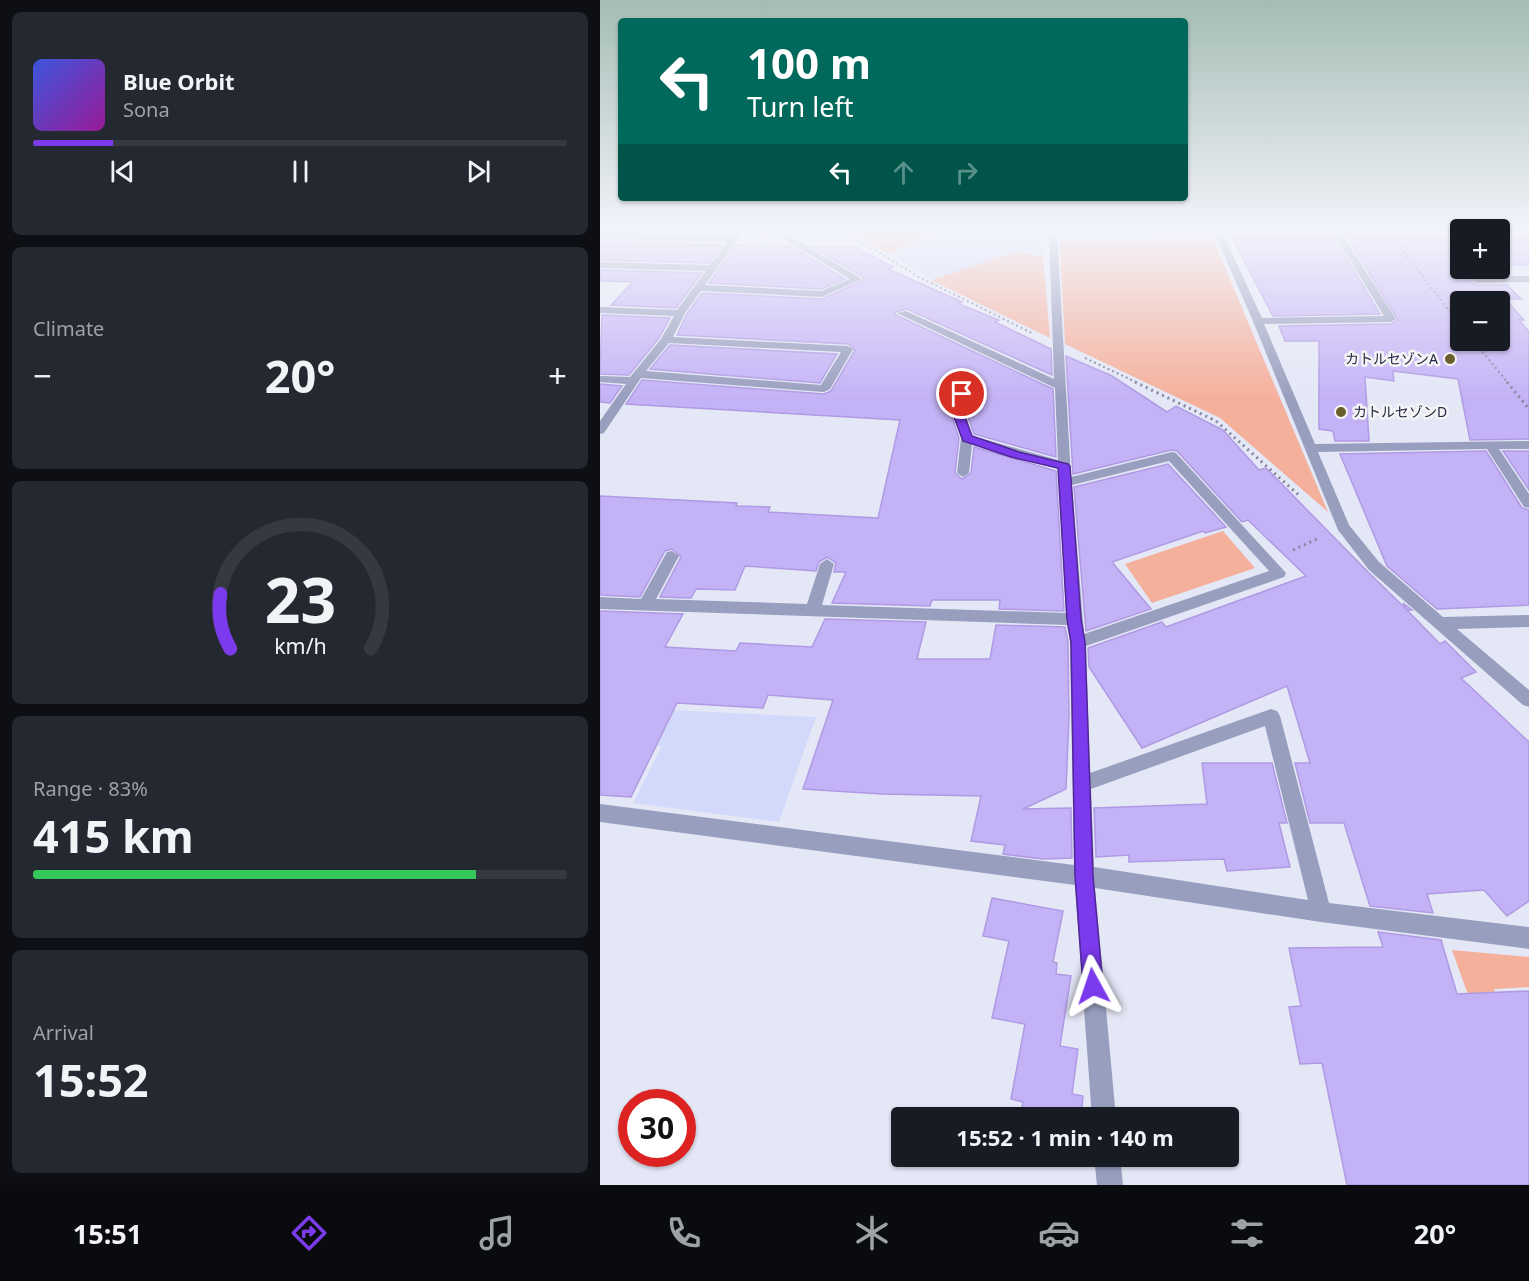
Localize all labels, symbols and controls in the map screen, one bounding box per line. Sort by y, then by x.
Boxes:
text: 100 m [747,34,871,91]
icon: left [648,42,726,120]
text: Blue Orbit [123,66,235,96]
text: Turn left [747,88,853,125]
text: Sona [123,96,170,123]
icon: previous [106,155,139,188]
icon: pause [284,155,317,188]
icon: next [462,155,495,188]
icon: left [824,156,857,189]
icon: ahead [887,156,920,189]
icon: right [950,156,983,189]
map controls [1450,219,1510,351]
button: + [1450,219,1510,279]
button: − [1450,291,1510,351]
text: Climate [33,315,104,342]
text: 20° [265,345,335,406]
place label: カトルセゾンA [1345,349,1438,368]
marker: カトルセゾンA [1443,352,1457,366]
text: − [33,353,52,398]
text: + [548,353,567,398]
pin [936,368,987,419]
icon: arrive [945,377,978,410]
place label: カトルセゾンD [1353,402,1447,421]
marker: カトルセゾンD [1334,405,1348,419]
text: 23 [264,557,336,642]
text: km/h [274,632,326,661]
text: Range · 83% [33,775,148,802]
text: 415 km [33,805,194,866]
position arrow [1061,954,1125,1018]
text: Arrival [33,1019,94,1046]
text: 15:52 [33,1049,149,1110]
speed limit sign: 30 [618,1089,696,1167]
text: 15:52 · 1 min · 140 m [956,1122,1174,1152]
icon: directions [288,1212,330,1254]
icon: music [476,1212,518,1254]
icon: phone [663,1212,705,1254]
icon: climate [851,1212,893,1254]
icon: car [1038,1212,1080,1254]
icon: filters [1226,1212,1268,1254]
text: 15:51 [73,1215,142,1252]
text: 20° [1414,1215,1456,1252]

